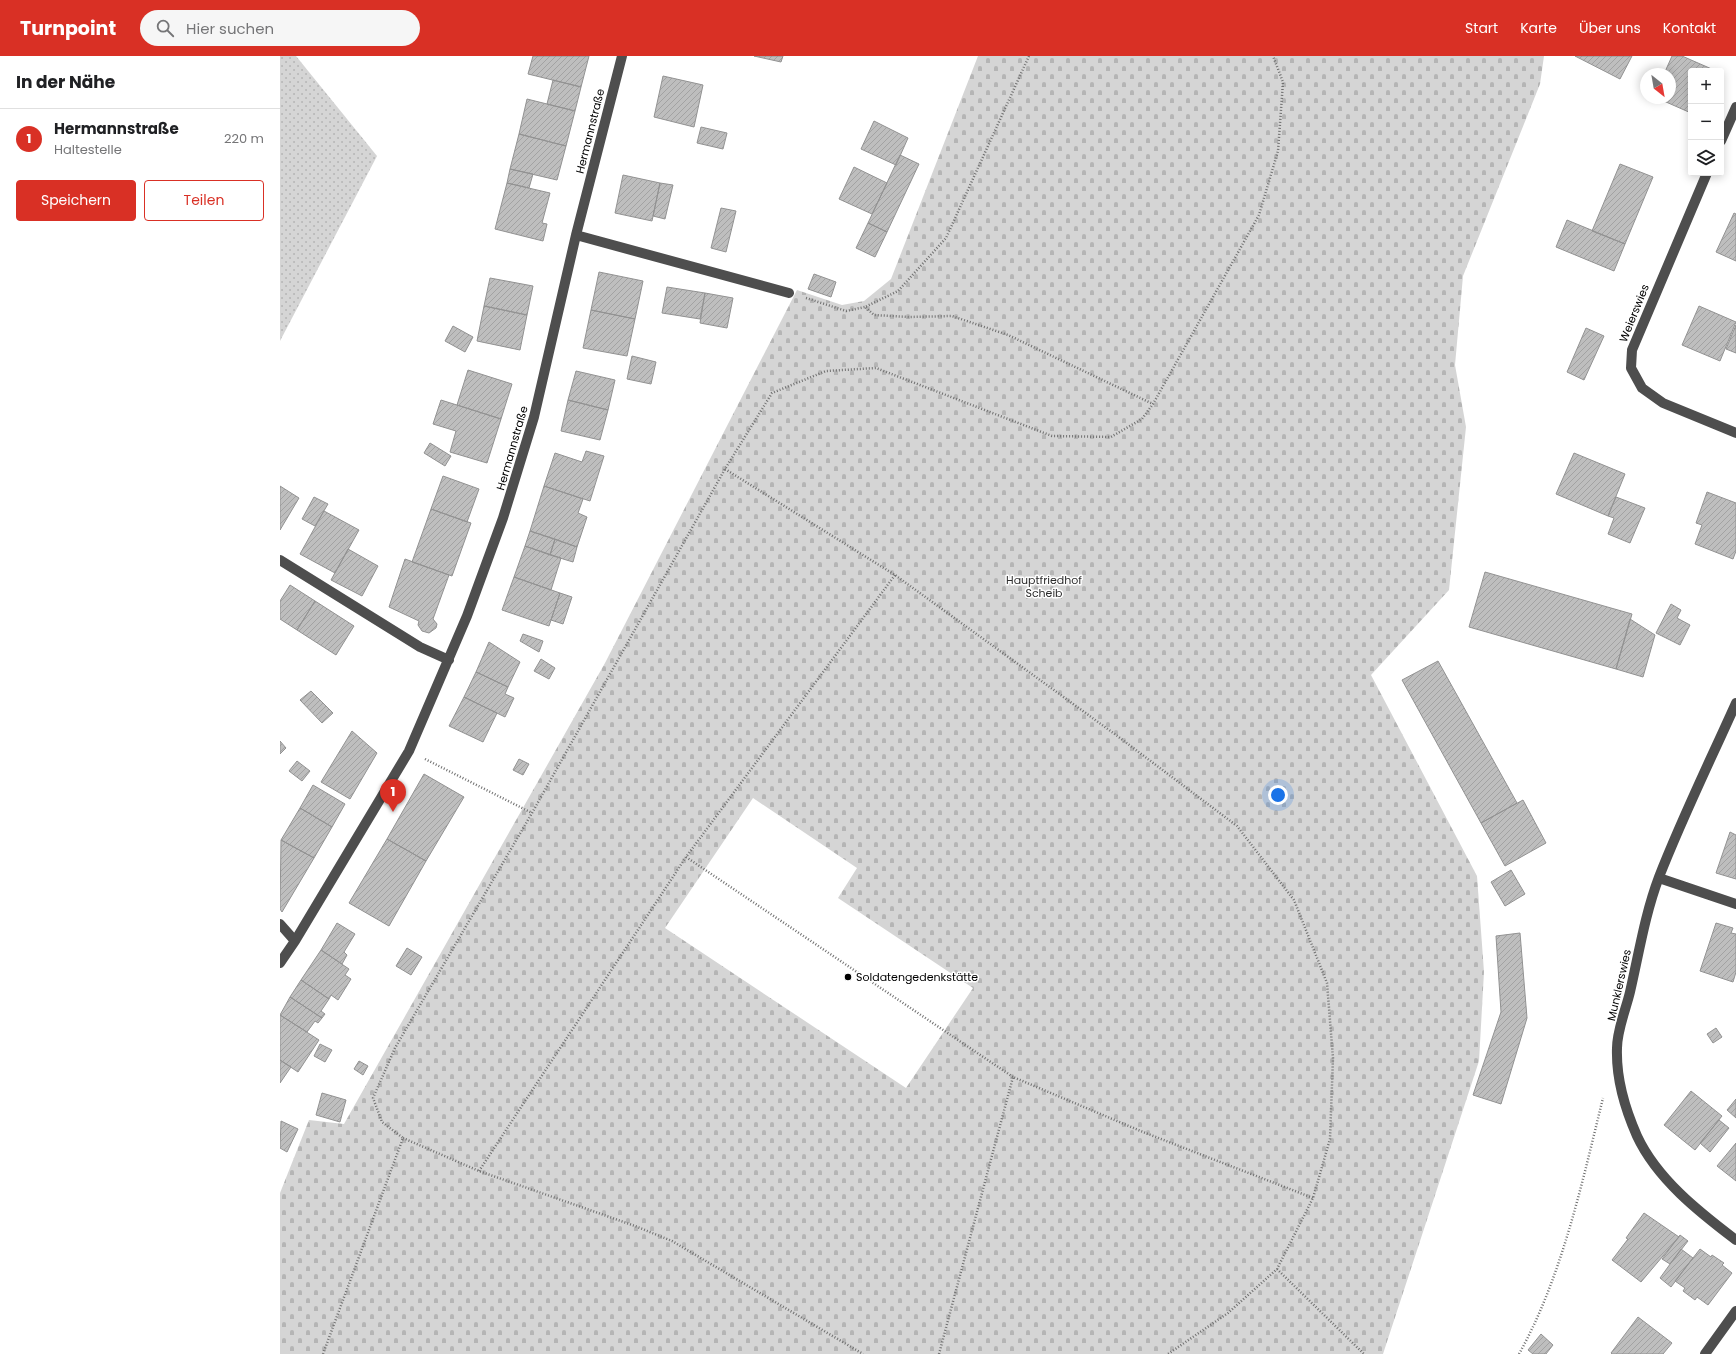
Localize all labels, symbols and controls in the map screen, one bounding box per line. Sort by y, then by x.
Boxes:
search box [140,10,420,46]
text: Turnpoint [20,15,116,42]
icon: search [154,17,176,39]
text: Hier suchen [186,18,274,39]
text: Start [1465,18,1498,38]
text: Karte [1520,18,1557,38]
text: Über uns [1579,18,1641,38]
text: Kontakt [1663,18,1716,38]
north arrow [1640,68,1676,104]
map controls [1688,68,1724,176]
button: + [1688,68,1724,104]
text: In der Nähe [16,70,115,94]
street label: Hermannstraße [572,87,608,175]
button: − [1688,104,1724,140]
text: Hermannstraße [54,118,179,139]
text: 1 [27,129,31,148]
text: 220 m [224,129,264,148]
text: Haltestelle [54,140,122,159]
button: layers [1688,140,1724,176]
button: Speichern [16,180,136,221]
button: Teilen [144,180,264,221]
street label: Weierswies [1615,281,1653,344]
street label: Hermannstraße [492,404,532,492]
park label: Hauptfriedhof Scheib [1006,572,1082,601]
pin: 1 [380,779,406,812]
your location [1268,785,1288,805]
street label: Munklerswies [1603,947,1635,1022]
place label: Soldatengedenkstätte [856,969,978,985]
marker: Soldatengedenkstätte [843,972,853,982]

